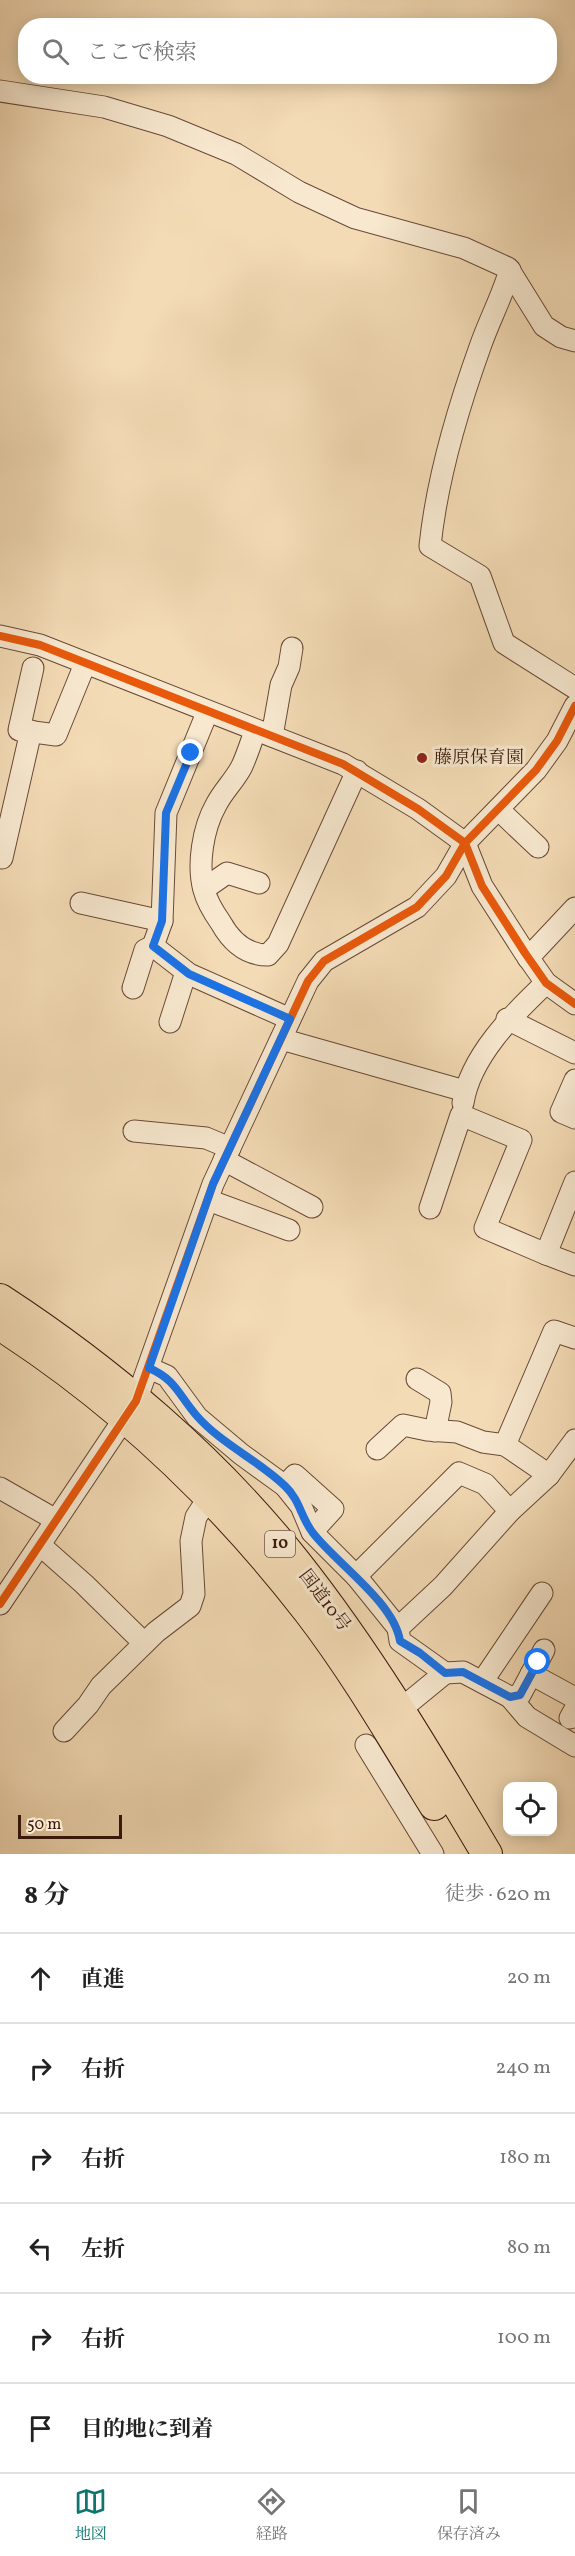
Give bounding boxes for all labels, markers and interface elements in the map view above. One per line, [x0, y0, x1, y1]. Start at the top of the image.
search box [18, 18, 557, 84]
icon: search [39, 35, 72, 68]
text: ここで検索 [87, 38, 197, 69]
route end [177, 739, 203, 765]
place label: 藤原保育園 [434, 746, 524, 771]
marker: 藤原保育園 [415, 751, 429, 765]
road number: 10 [265, 1531, 295, 1557]
street label: 国道10号 [292, 1565, 356, 1637]
route start [524, 1648, 550, 1674]
map controls [503, 1782, 557, 1836]
button: locate [503, 1782, 557, 1836]
scale bar [18, 1812, 122, 1840]
text: 50 m [27, 1814, 61, 1836]
text: 8 分 [24, 1878, 69, 1914]
text: 徒歩 · 620 m [445, 1881, 551, 1909]
icon: ahead [24, 1962, 57, 1995]
text: 20 m [507, 1964, 551, 1992]
text: 直進 [81, 1965, 125, 1996]
icon: right [24, 2052, 57, 2085]
text: 240 m [496, 2054, 551, 2082]
text: 右折 [81, 2055, 125, 2086]
icon: right [24, 2142, 57, 2175]
text: 180 m [499, 2144, 551, 2172]
text: 右折 [81, 2145, 125, 2176]
icon: left [24, 2232, 57, 2265]
text: 80 m [507, 2234, 551, 2262]
text: 左折 [81, 2235, 125, 2266]
icon: right [24, 2322, 57, 2355]
text: 100 m [497, 2324, 551, 2352]
text: 右折 [81, 2325, 125, 2356]
icon: arrive [24, 2412, 57, 2445]
text: 目的地に到着 [81, 2415, 213, 2446]
tab: 地図 [74, 2485, 107, 2546]
tab: 経路 [255, 2485, 288, 2546]
tab: 保存済み [437, 2485, 501, 2546]

